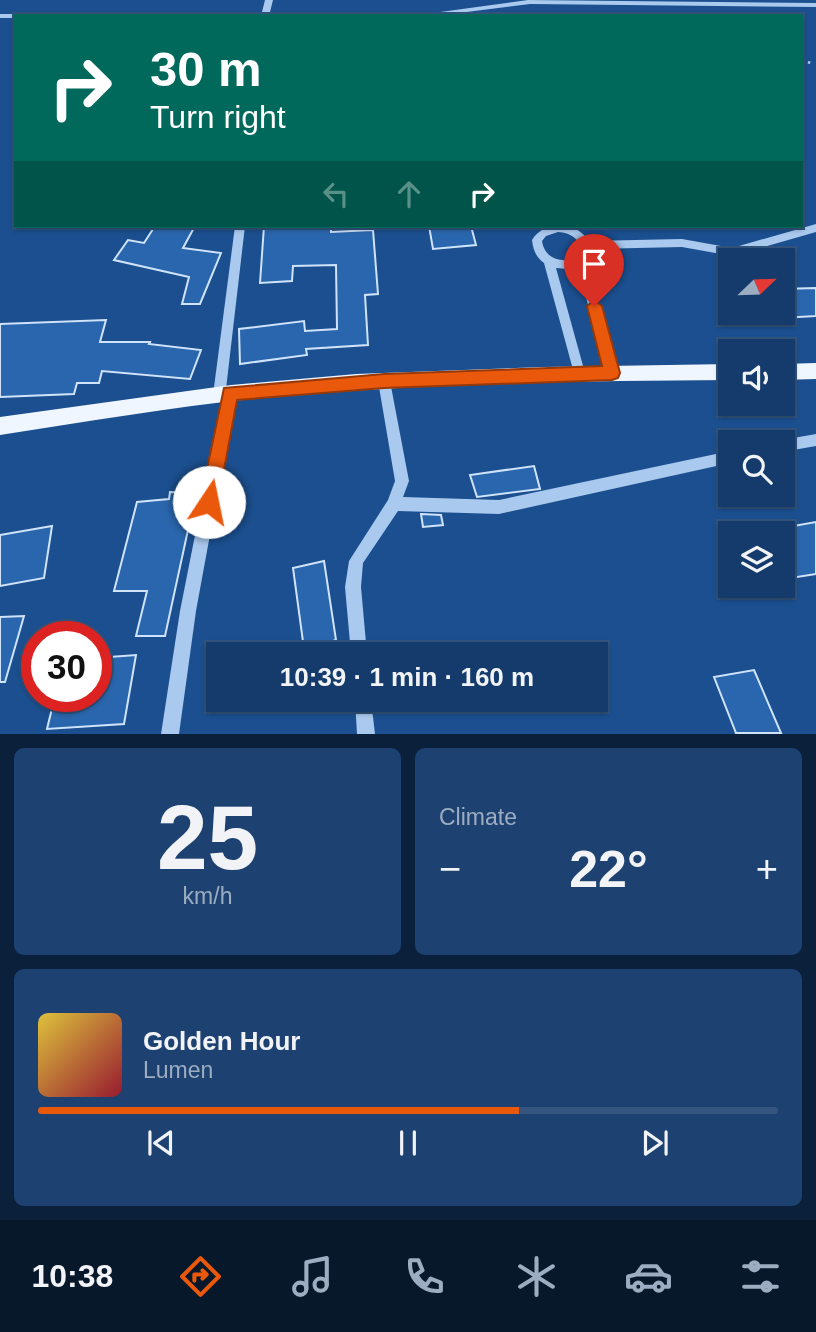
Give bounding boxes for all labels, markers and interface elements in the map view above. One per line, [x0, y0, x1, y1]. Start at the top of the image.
icon: right [35, 42, 126, 133]
text: 30 m [150, 42, 262, 96]
text: Turn right [150, 99, 286, 135]
icon: left [317, 175, 355, 213]
icon: ahead [390, 175, 428, 213]
icon: right [463, 175, 501, 213]
pin [564, 234, 624, 306]
icon: arrive [575, 245, 613, 283]
north arrow [718, 248, 794, 326]
map controls [718, 248, 795, 598]
button: sound [718, 339, 795, 416]
button: search [718, 430, 795, 507]
position arrow [172, 465, 246, 539]
button: layers [718, 521, 795, 598]
speed limit sign: 30 [21, 621, 112, 712]
text: 10:39 · 1 min · 160 m [280, 662, 534, 692]
text: 25 [157, 787, 258, 888]
text: Climate [439, 804, 517, 830]
text: 22° [569, 840, 648, 898]
text: − [439, 848, 461, 890]
text: + [756, 848, 778, 890]
text: km/h [183, 883, 232, 909]
text: Golden Hour [143, 1026, 300, 1056]
text: Lumen [143, 1057, 213, 1083]
icon: previous [142, 1124, 180, 1162]
icon: pause [389, 1124, 427, 1162]
icon: next [636, 1124, 674, 1162]
icon: directions [176, 1252, 225, 1301]
icon: music [288, 1252, 337, 1301]
icon: phone [400, 1252, 449, 1301]
icon: climate [512, 1252, 561, 1301]
icon: car [624, 1252, 673, 1301]
icon: filters [736, 1252, 785, 1301]
text: 10:38 [31, 1258, 113, 1294]

